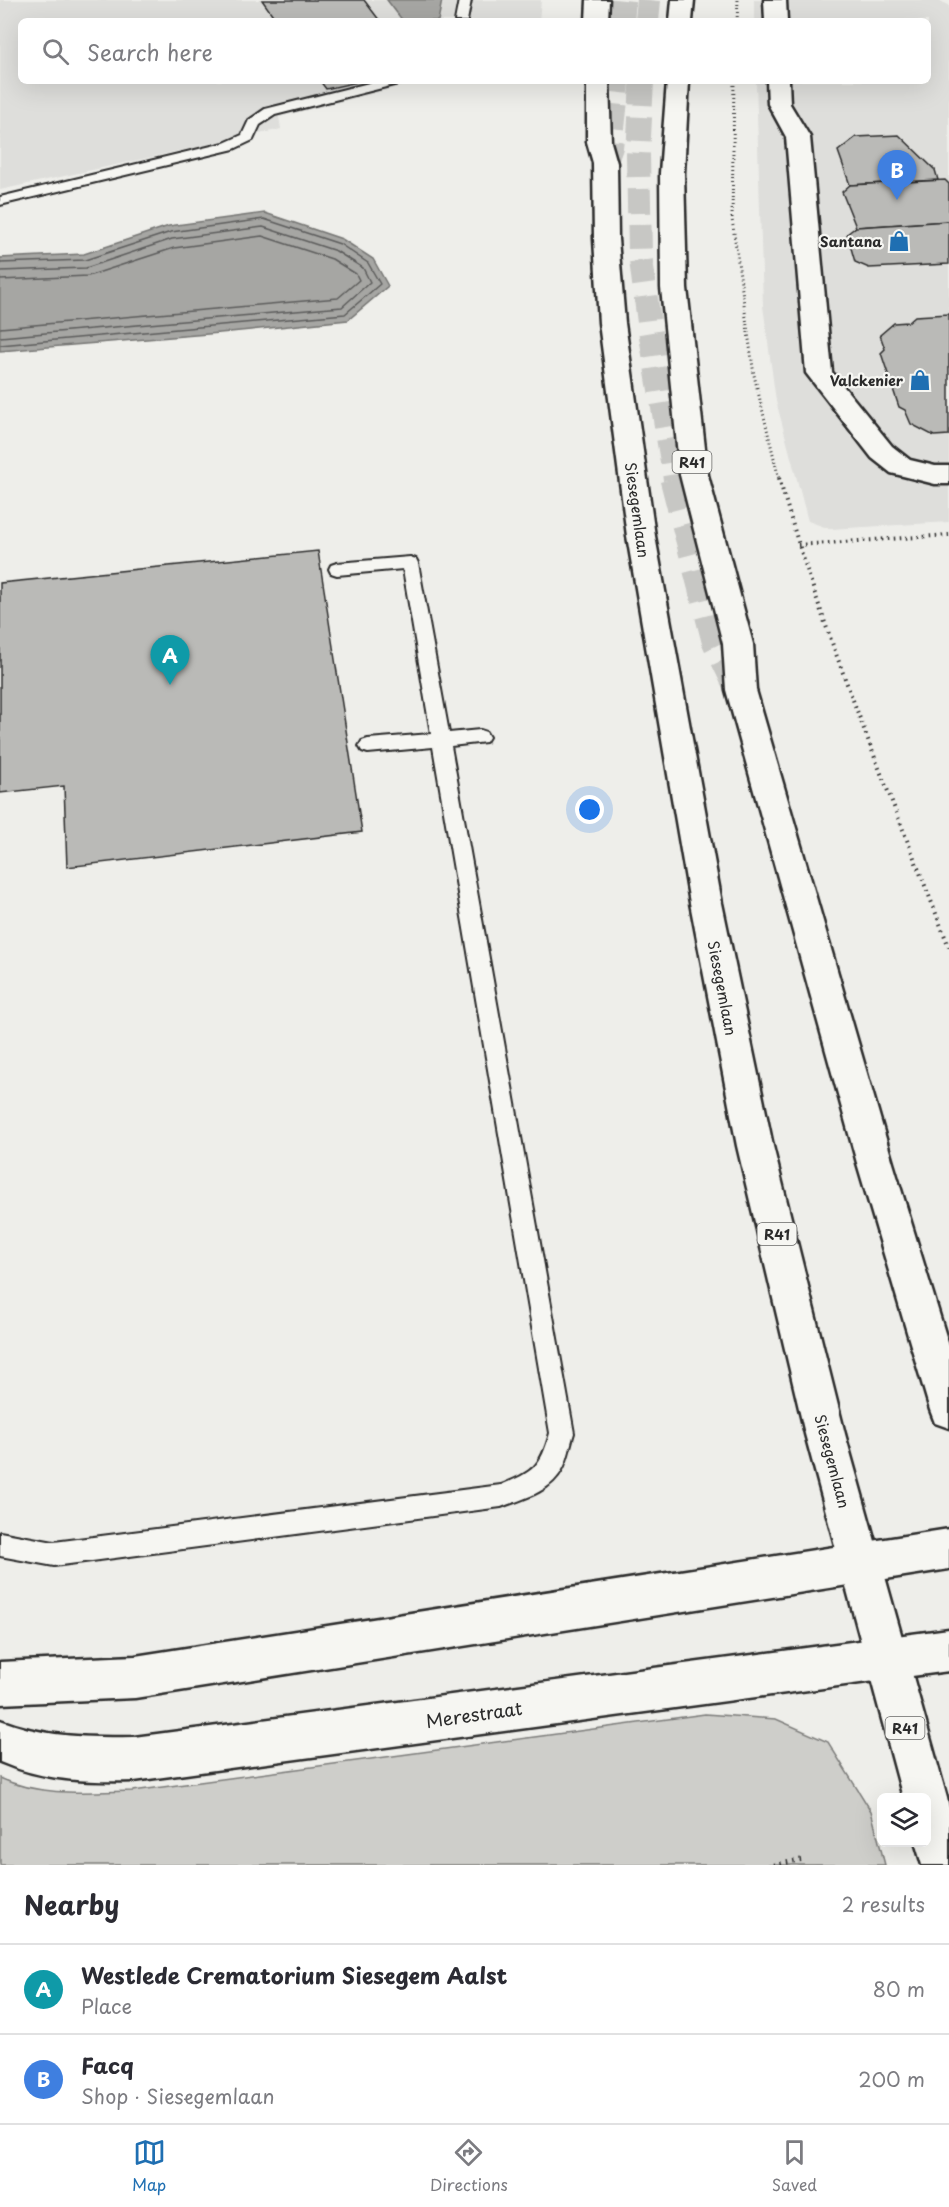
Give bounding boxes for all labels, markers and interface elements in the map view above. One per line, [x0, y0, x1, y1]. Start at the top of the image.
search box [18, 18, 931, 84]
icon: search [39, 35, 72, 68]
text: Search here [87, 35, 213, 68]
pin: B [878, 150, 916, 200]
shop icon: Santana [887, 229, 911, 253]
place label: Santana [820, 231, 882, 252]
shop icon: Valckenier [908, 368, 932, 392]
place label: Valckenier [830, 370, 904, 391]
road number: R41 [672, 451, 712, 473]
street label: Siesegemlaan [620, 461, 656, 559]
pin: A [150, 636, 190, 685]
your location [575, 795, 604, 824]
street label: Siesegemlaan [703, 939, 743, 1037]
road number: R41 [758, 1223, 796, 1245]
street label: Siesegemlaan [809, 1412, 857, 1510]
street label: Merestraat [424, 1694, 524, 1734]
road number: R41 [886, 1717, 924, 1739]
map controls [877, 1793, 931, 1847]
button: layers [877, 1793, 931, 1847]
text: Nearby [24, 1885, 119, 1924]
text: 2 results [842, 1889, 925, 1919]
text: Westlede Crematorium Siesegem Aalst [81, 1958, 507, 1991]
text: A [36, 1974, 51, 2004]
text: 80 m [873, 1974, 925, 2004]
text: Place [81, 1991, 132, 2021]
text: Facq [81, 2048, 134, 2081]
text: B [37, 2064, 50, 2094]
text: 200 m [858, 2064, 925, 2094]
text: Shop · Siesegemlaan [81, 2081, 275, 2111]
tab: Map [132, 2136, 166, 2196]
tab: Directions [430, 2136, 508, 2196]
tab: Saved [772, 2136, 817, 2196]

